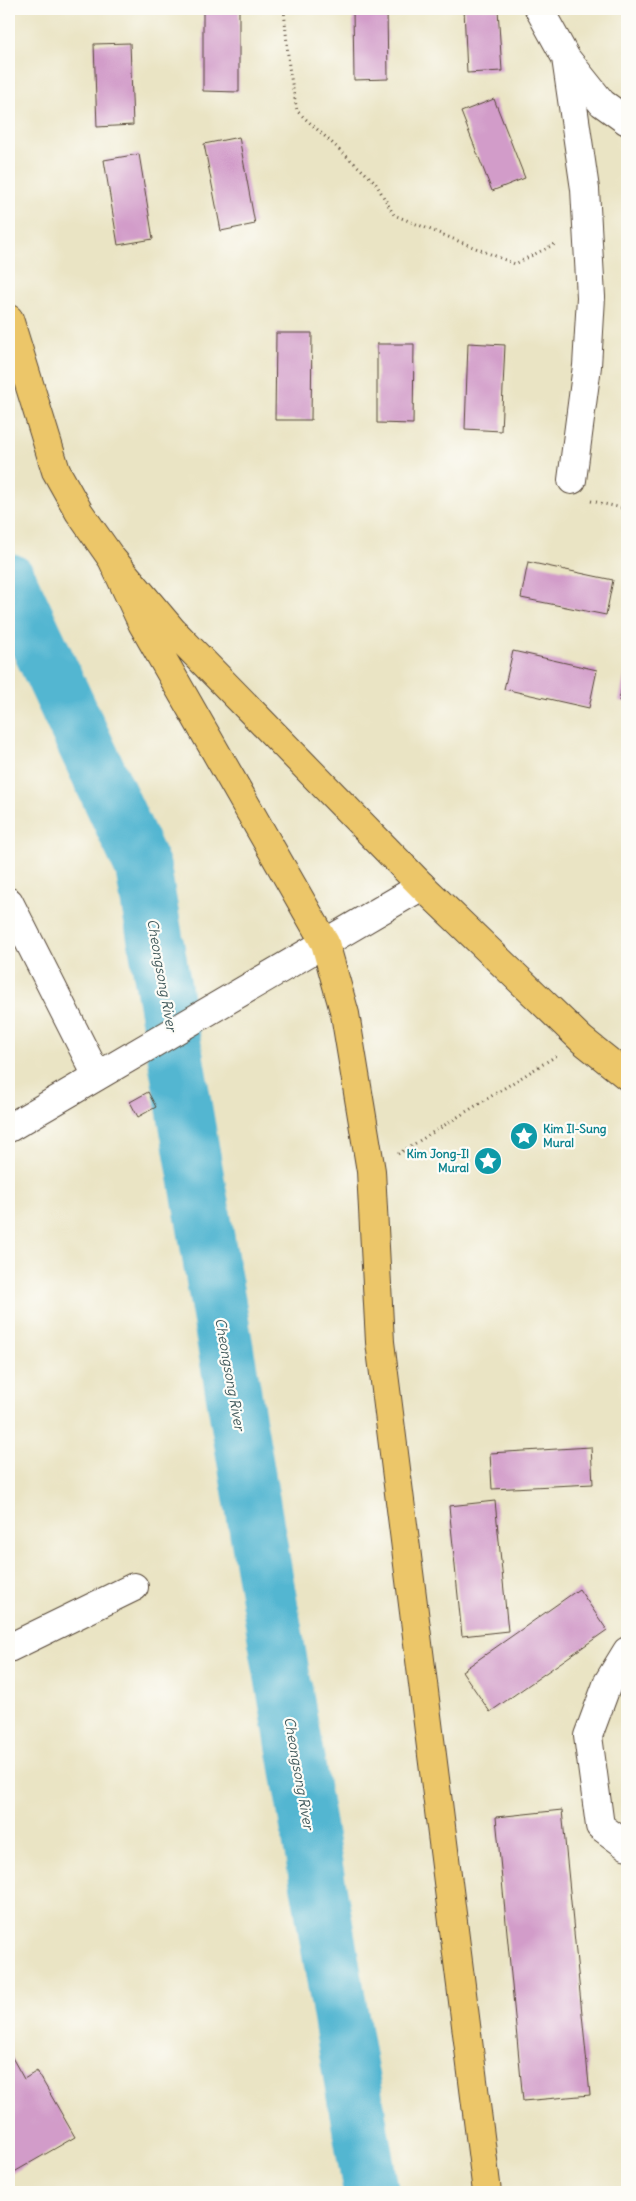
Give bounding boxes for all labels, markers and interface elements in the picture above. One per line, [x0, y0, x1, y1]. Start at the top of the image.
water label: Cheongsong River [143, 917, 181, 1035]
place icon: Kim Il-Sung Mural [509, 1121, 539, 1151]
place label: Kim Il-Sung Mural [543, 1121, 607, 1150]
place label: Kim Jong-Il Mural [406, 1146, 469, 1175]
place icon: Kim Jong-Il Mural [473, 1146, 503, 1176]
water label: Cheongsong River [211, 1316, 249, 1434]
water label: Cheongsong River [280, 1715, 318, 1833]

